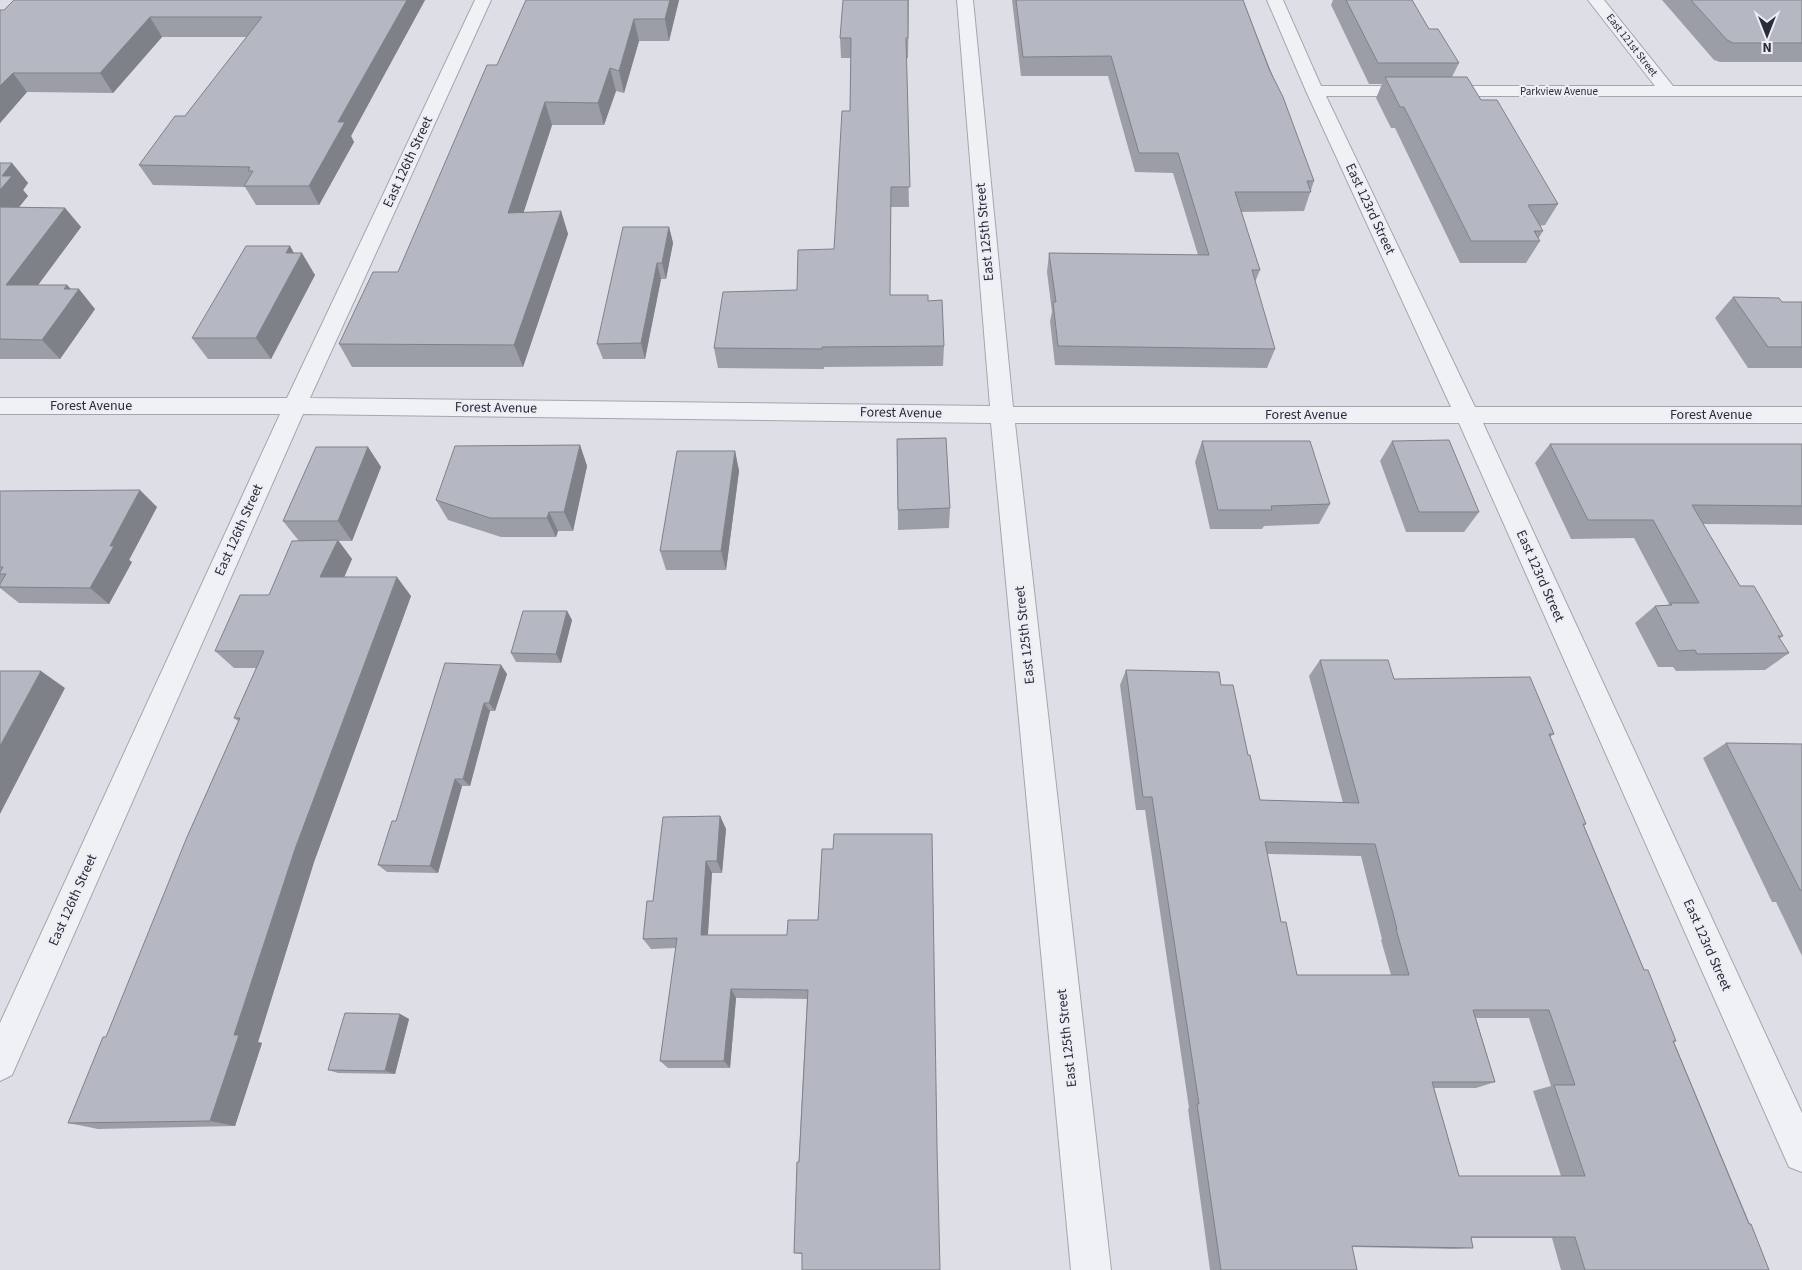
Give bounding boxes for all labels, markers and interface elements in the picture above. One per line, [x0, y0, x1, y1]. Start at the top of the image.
street label: East 121st Street [1603, 10, 1661, 80]
north arrow [1742, 10, 1792, 60]
text: N [1762, 37, 1772, 57]
street label: Parkview Avenue [1520, 84, 1599, 99]
street label: East 126th Street [378, 113, 438, 211]
street label: East 123rd Street [1340, 160, 1400, 258]
street label: East 125th Street [971, 182, 999, 282]
street label: Forest Avenue [50, 396, 132, 416]
street label: Forest Avenue [455, 397, 537, 419]
street label: Forest Avenue [860, 402, 942, 424]
street label: Forest Avenue [1265, 405, 1347, 425]
street label: Forest Avenue [1670, 405, 1752, 425]
street label: East 126th Street [210, 481, 268, 579]
street label: East 123rd Street [1511, 527, 1569, 625]
street label: East 125th Street [1010, 585, 1040, 685]
street label: East 126th Street [44, 851, 102, 949]
street label: East 123rd Street [1678, 896, 1736, 994]
street label: East 125th Street [1052, 988, 1082, 1088]

